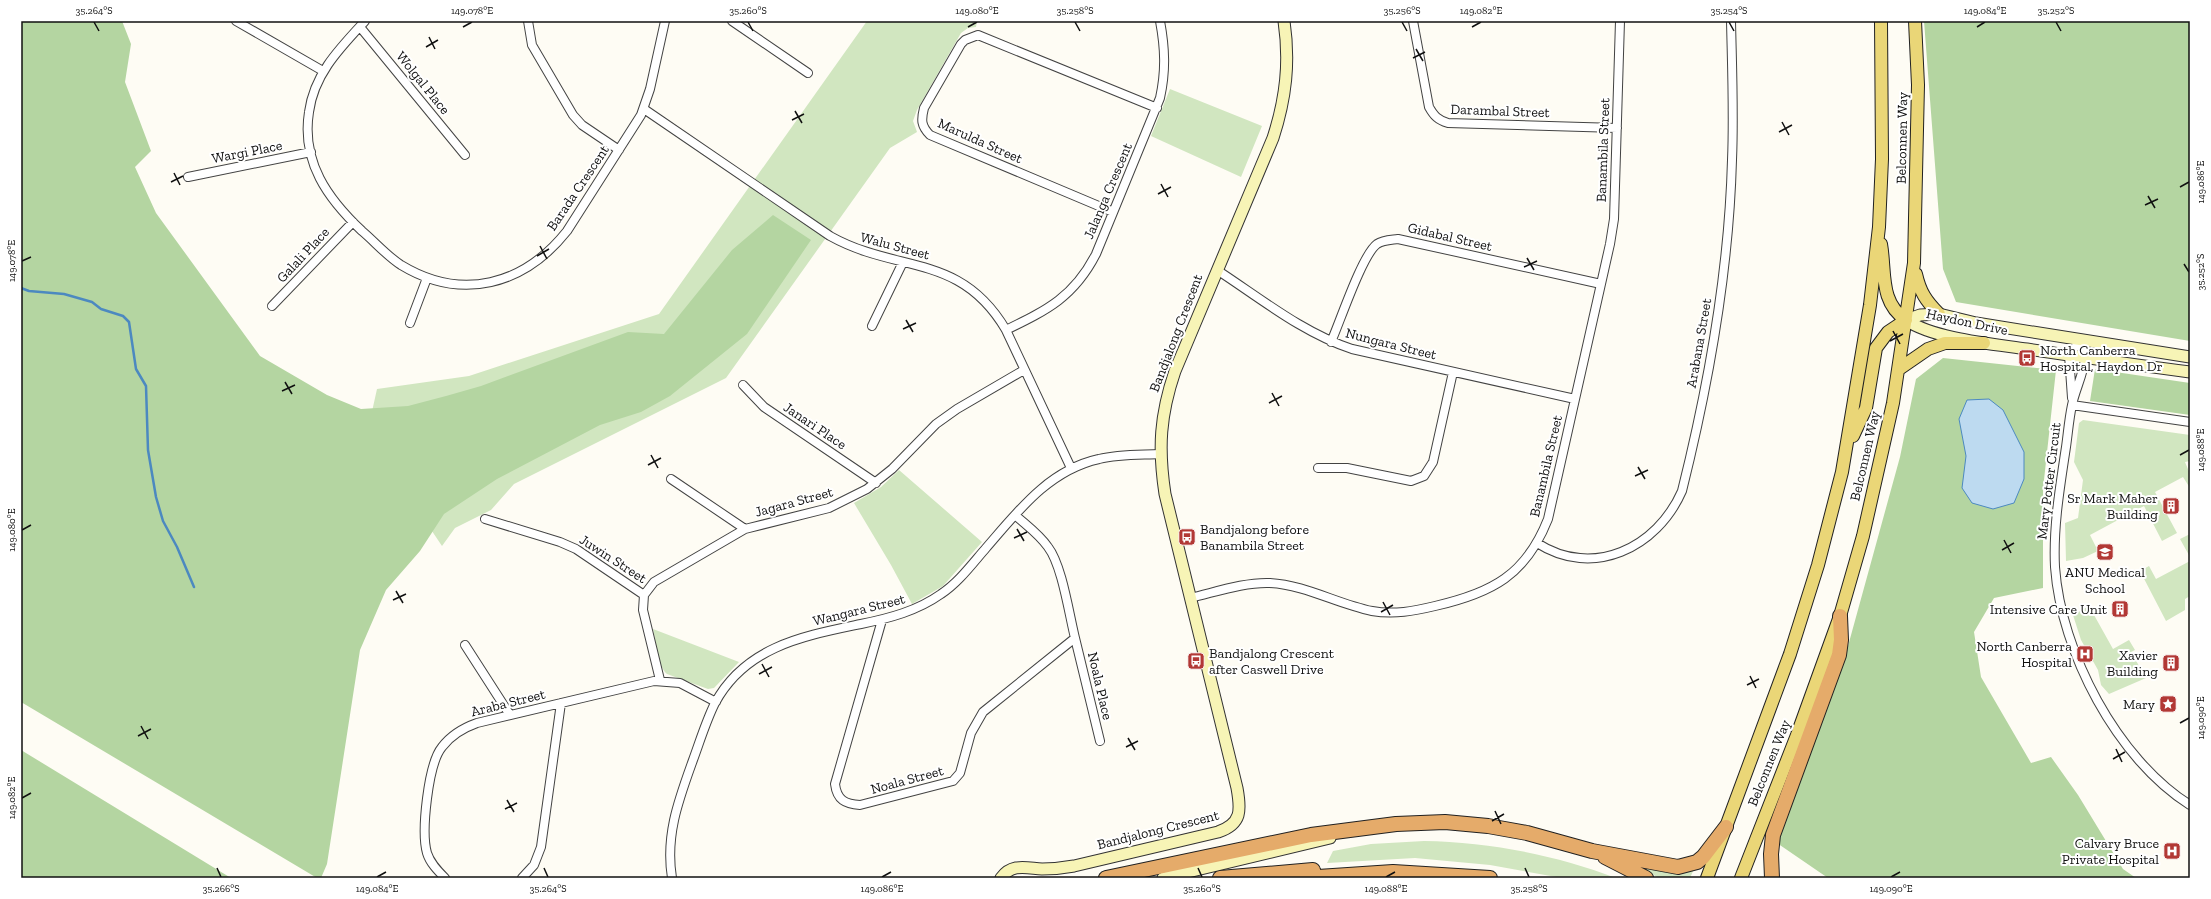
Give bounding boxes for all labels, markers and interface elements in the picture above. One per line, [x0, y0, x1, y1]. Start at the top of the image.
text: 35.264°S [75, 5, 113, 17]
text: 149.078°E [451, 5, 493, 17]
text: 35.260°S [729, 5, 767, 17]
text: 149.080°E [955, 5, 999, 17]
text: 35.258°S [1056, 5, 1094, 17]
text: 35.256°S [1384, 5, 1421, 17]
text: 149.082°E [1460, 5, 1502, 17]
text: 35.254°S [1711, 5, 1747, 17]
text: 149.084°E [1964, 5, 2006, 17]
text: 35.252°S [2038, 5, 2074, 17]
street label: Wolgal Place [392, 48, 454, 118]
street label: Belconnen Way [1893, 91, 1911, 184]
street label: Banambila Street [1593, 97, 1613, 202]
street label: Darambal Street [1450, 101, 1551, 121]
street label: Marulda Street [935, 115, 1026, 168]
street label: Wargi Place [210, 137, 284, 167]
street label: Jalanga Crescent [1080, 140, 1136, 242]
street label: Barada Crescent [543, 141, 613, 234]
text: 149.086°E [2195, 160, 2207, 203]
street label: Gidabal Street [1406, 219, 1495, 255]
street label: Galali Place [273, 224, 333, 286]
street label: Walu Street [859, 229, 932, 264]
text: 149.078°E [6, 240, 18, 282]
text: 35.252°S [2195, 254, 2207, 290]
street label: Bandjalong Crescent [1146, 271, 1207, 394]
street label: Arabana Street [1683, 296, 1715, 389]
street label: Haydon Drive [1925, 305, 2010, 339]
street label: Nungara Street [1344, 324, 1439, 364]
place label: North Canberra Hospital, Haydon Dr [2040, 342, 2163, 375]
bus stop icon: North Canberra Hospital, Haydon Dr [2017, 348, 2037, 368]
street label: Janari Place [780, 399, 850, 453]
street label: Belconnen Way [1846, 409, 1884, 503]
street label: Banambila Street [1526, 413, 1566, 519]
street label: Mary Potter Circuit [2033, 421, 2065, 541]
text: 149.088°E [2195, 428, 2207, 471]
street label: Jagara Street [753, 483, 836, 521]
place label: Sr Mark Maher Building [2067, 490, 2158, 523]
building icon: Sr Mark Maher Building [2161, 496, 2181, 516]
text: 149.080°E [6, 508, 18, 552]
place label: Bandjalong before Banambila Street [1200, 521, 1309, 554]
bus stop icon: Bandjalong before Banambila Street [1177, 527, 1197, 547]
street label: Juwin Street [576, 531, 650, 587]
school or university icon: ANU Medical School [2095, 542, 2115, 562]
place label: ANU Medical School [2065, 564, 2145, 597]
street label: Wangara Street [811, 590, 908, 630]
building icon: Intensive Care Unit [2110, 599, 2130, 619]
place label: Intensive Care Unit [1990, 601, 2108, 618]
place label: North Canberra Hospital [1976, 638, 2072, 671]
hospital icon: North Canberra Hospital [2075, 644, 2095, 664]
place label: Bandjalong Crescent after Caswell Drive [1209, 645, 1335, 678]
place label: Xavier Building [2107, 647, 2158, 680]
street label: Noala Place [1084, 650, 1116, 722]
bus stop icon: Bandjalong Crescent after Caswell Drive [1186, 651, 1206, 671]
building icon: Xavier Building [2161, 653, 2181, 673]
street label: Araba Street [469, 685, 548, 720]
place icon: Mary [2158, 694, 2178, 714]
place label: Mary [2123, 696, 2156, 713]
text: 149.090°E [2195, 696, 2207, 740]
street label: Belconnen Way [1744, 716, 1794, 809]
street label: Noala Street [869, 762, 946, 798]
text: 149.082°E [6, 777, 18, 819]
street label: Bandjalong Crescent [1095, 806, 1221, 853]
place label: Calvary Bruce Private Hospital [2062, 835, 2159, 868]
hospital icon: Calvary Bruce Private Hospital [2162, 841, 2182, 861]
text: 35.266°S [202, 883, 240, 895]
text: 149.084°E [356, 883, 398, 895]
text: 35.264°S [529, 883, 567, 895]
text: 149.086°E [861, 883, 904, 895]
text: 35.260°S [1183, 883, 1221, 895]
text: 149.088°E [1365, 883, 1408, 895]
text: 35.258°S [1510, 883, 1548, 895]
text: 149.090°E [1869, 883, 1913, 895]

